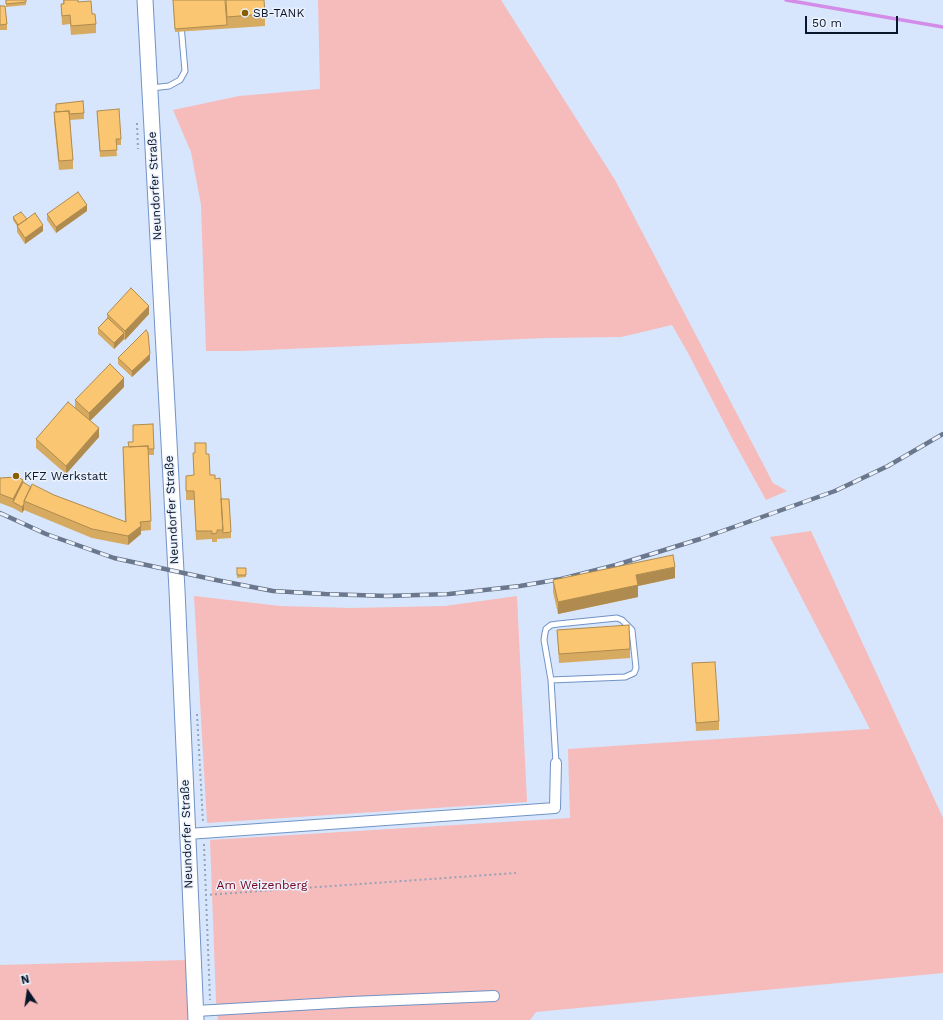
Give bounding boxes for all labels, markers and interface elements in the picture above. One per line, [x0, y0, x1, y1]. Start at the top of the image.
place label: SB-TANK [253, 6, 304, 20]
marker: SB-TANK [240, 8, 250, 18]
scale bar [807, 8, 900, 34]
text: 50 m [812, 16, 842, 30]
street label: Neundorfer Straße [145, 131, 165, 241]
street label: Neundorfer Straße [162, 455, 182, 565]
place label: KFZ Werkstatt [24, 469, 108, 483]
marker: KFZ Werkstatt [11, 471, 21, 481]
street label: Neundorfer Straße [178, 779, 196, 889]
park label: Am Weizenberg [217, 878, 307, 892]
north arrow [8, 972, 48, 1012]
text: N [20, 973, 31, 987]

